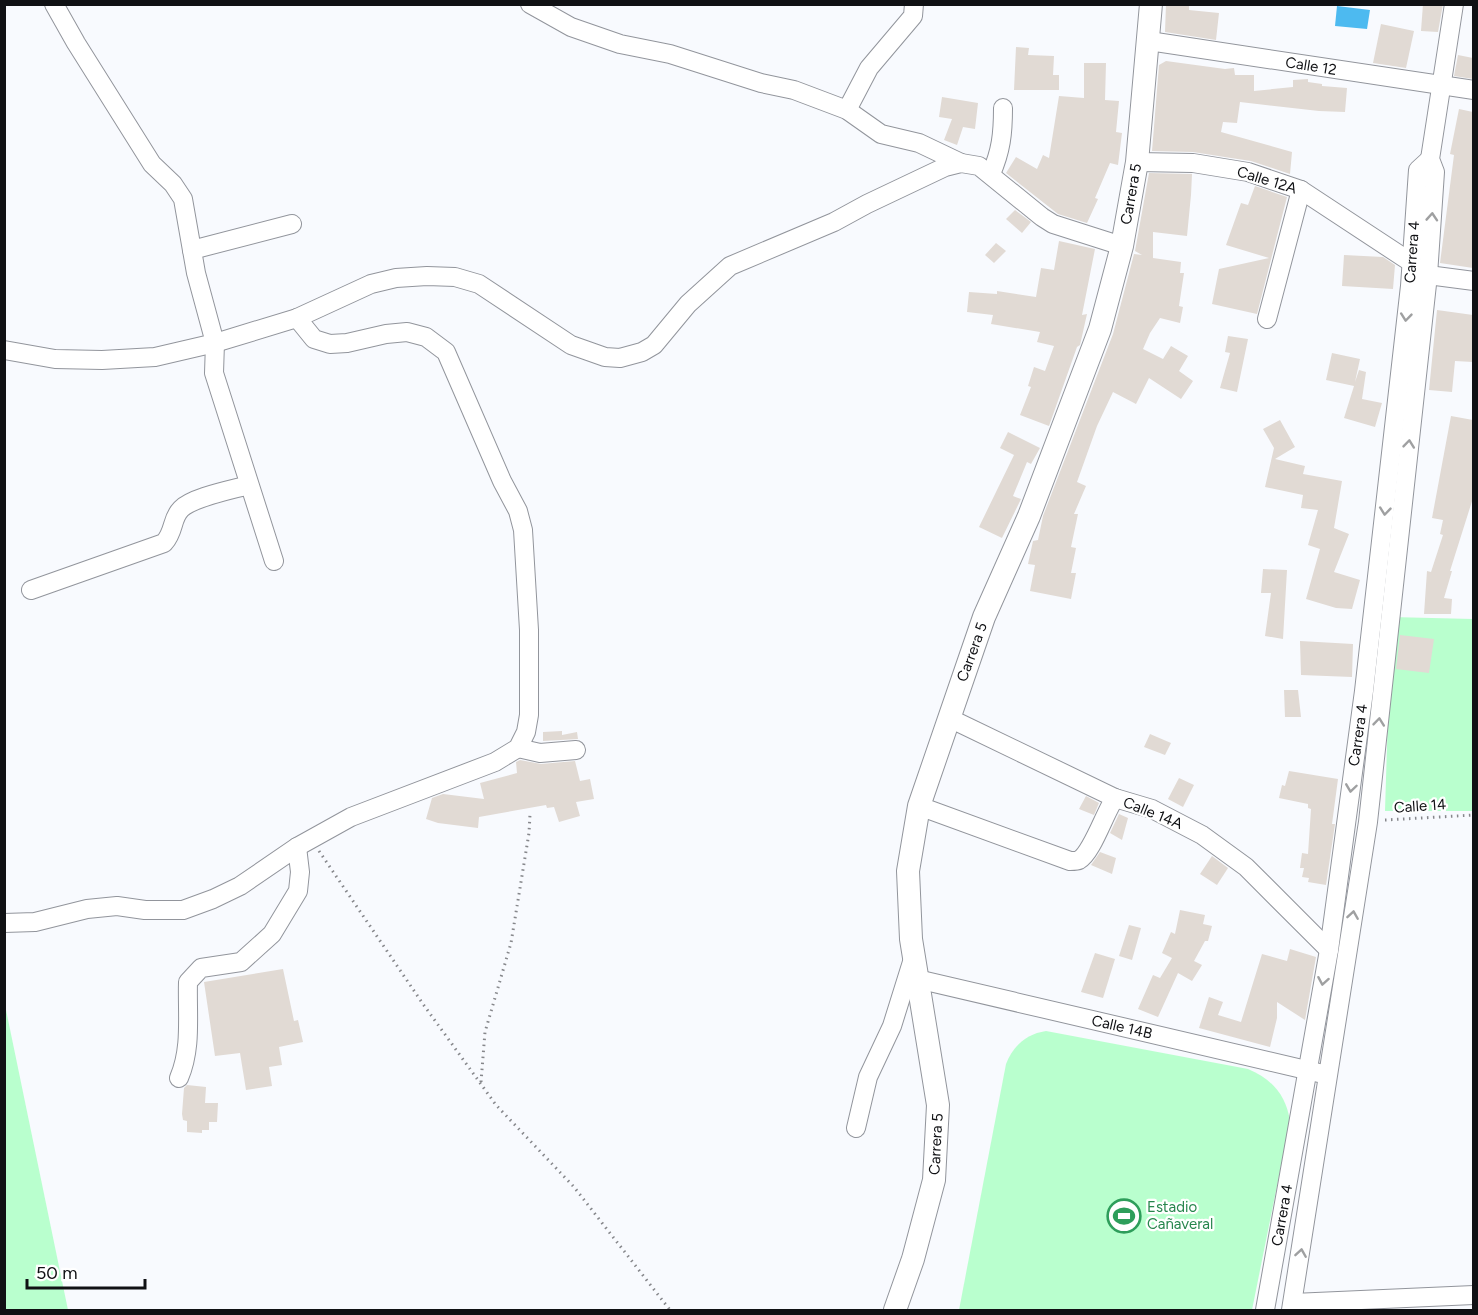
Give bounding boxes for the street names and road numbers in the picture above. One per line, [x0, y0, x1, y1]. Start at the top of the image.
street label: Calle 12 [1284, 53, 1338, 79]
street label: Carrera 5 [1117, 162, 1145, 226]
street label: Calle 12A [1235, 162, 1299, 198]
street label: Carrera 4 [1401, 220, 1423, 284]
street label: Carrera 5 [953, 620, 991, 684]
street label: Carrera 4 [1345, 703, 1371, 767]
street label: Calle 14A [1121, 793, 1185, 833]
street label: Calle 14 [1393, 795, 1447, 817]
street label: Calle 14B [1090, 1011, 1154, 1043]
street label: Carrera 5 [925, 1113, 947, 1175]
street label: Carrera 4 [1268, 1183, 1296, 1247]

